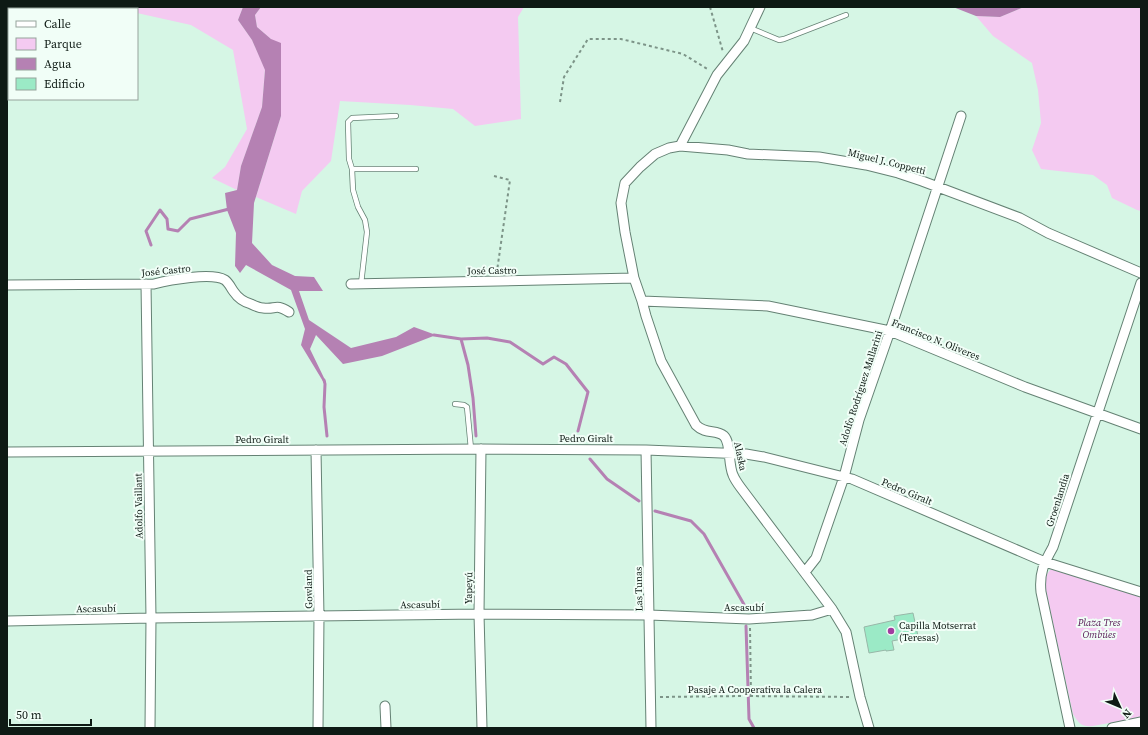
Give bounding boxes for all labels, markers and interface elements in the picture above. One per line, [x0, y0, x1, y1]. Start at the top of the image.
legend [8, 8, 138, 100]
text: Calle [44, 16, 71, 32]
text: Parque [44, 36, 82, 52]
text: Agua [44, 56, 72, 72]
text: Edificio [44, 76, 85, 92]
street label: Miguel J. Coppetti [847, 146, 927, 177]
street label: José Castro [140, 261, 192, 280]
street label: José Castro [466, 264, 517, 277]
street label: Francisco N. Oliveres [890, 316, 982, 363]
street label: Adolfo Rodríguez Mallarini [836, 329, 885, 447]
street label: Pedro Giralt [559, 432, 614, 445]
street label: Pedro Giralt [235, 433, 290, 446]
street label: Alaska [731, 440, 750, 473]
street label: Groenlandia [1043, 471, 1072, 528]
street label: Adolfo Vaillant [131, 472, 146, 539]
street label: Pedro Giralt [880, 475, 935, 508]
street label: Las Tunas [632, 567, 645, 611]
street label: Gowland [302, 569, 315, 609]
street label: Yapeyú [462, 572, 475, 604]
street label: Ascasubí [400, 598, 440, 611]
street label: Ascasubí [724, 601, 764, 614]
street label: Ascasubí [76, 602, 116, 615]
park label: Plaza Tres Ombúes [1077, 616, 1121, 641]
place label: Capilla Motserrat (Teresas) [899, 619, 977, 644]
marker: Capilla Motserrat (Teresas) [886, 626, 896, 636]
street label: Pasaje A Cooperativa la Calera [688, 683, 823, 696]
north arrow [1100, 687, 1140, 727]
scale bar [10, 701, 91, 727]
text: N [1119, 706, 1135, 722]
text: 50 m [16, 707, 42, 723]

